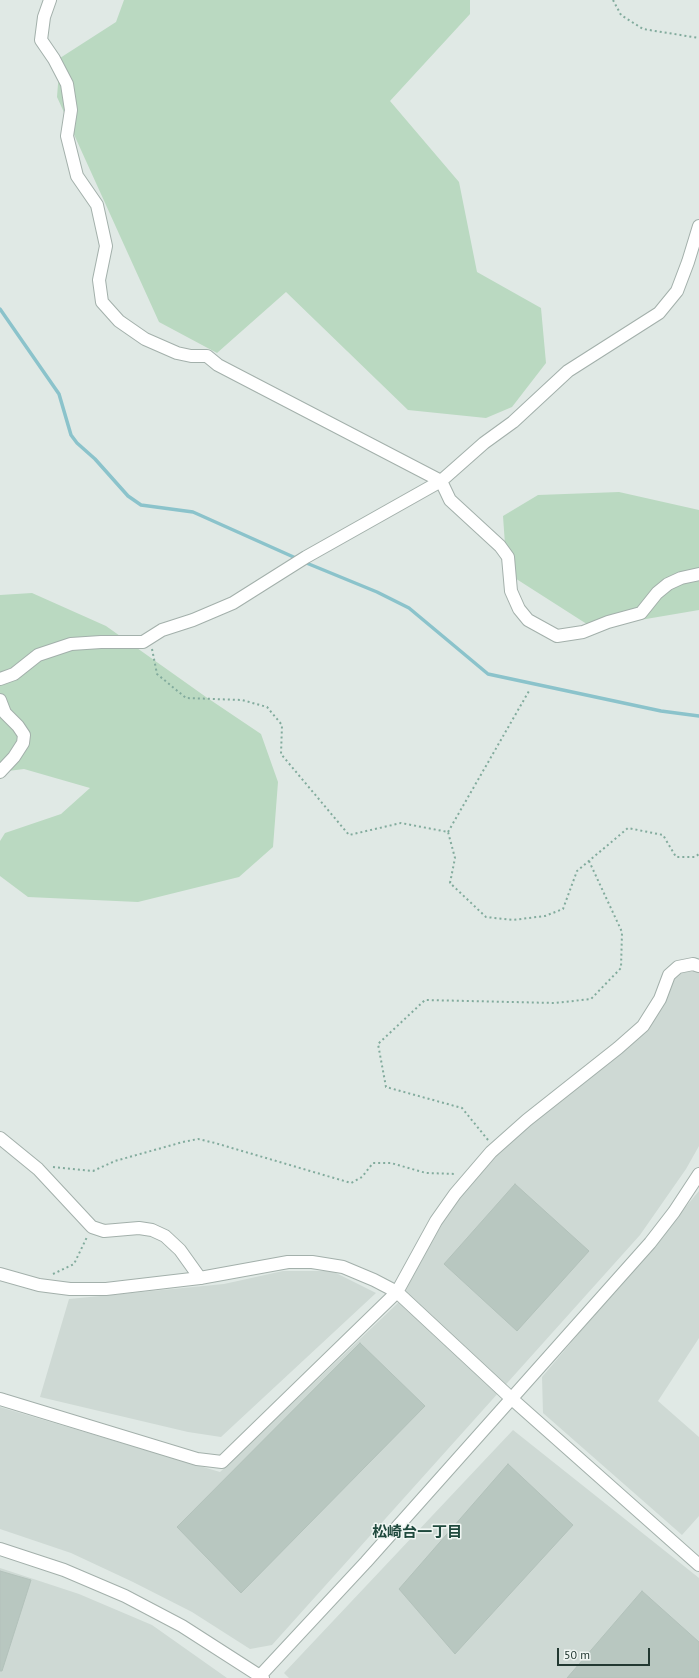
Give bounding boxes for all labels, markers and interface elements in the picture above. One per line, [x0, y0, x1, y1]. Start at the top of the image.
district label: 松崎台一丁目 [372, 1524, 462, 1542]
scale bar [559, 1640, 652, 1666]
text: 50 m [564, 1647, 590, 1662]

